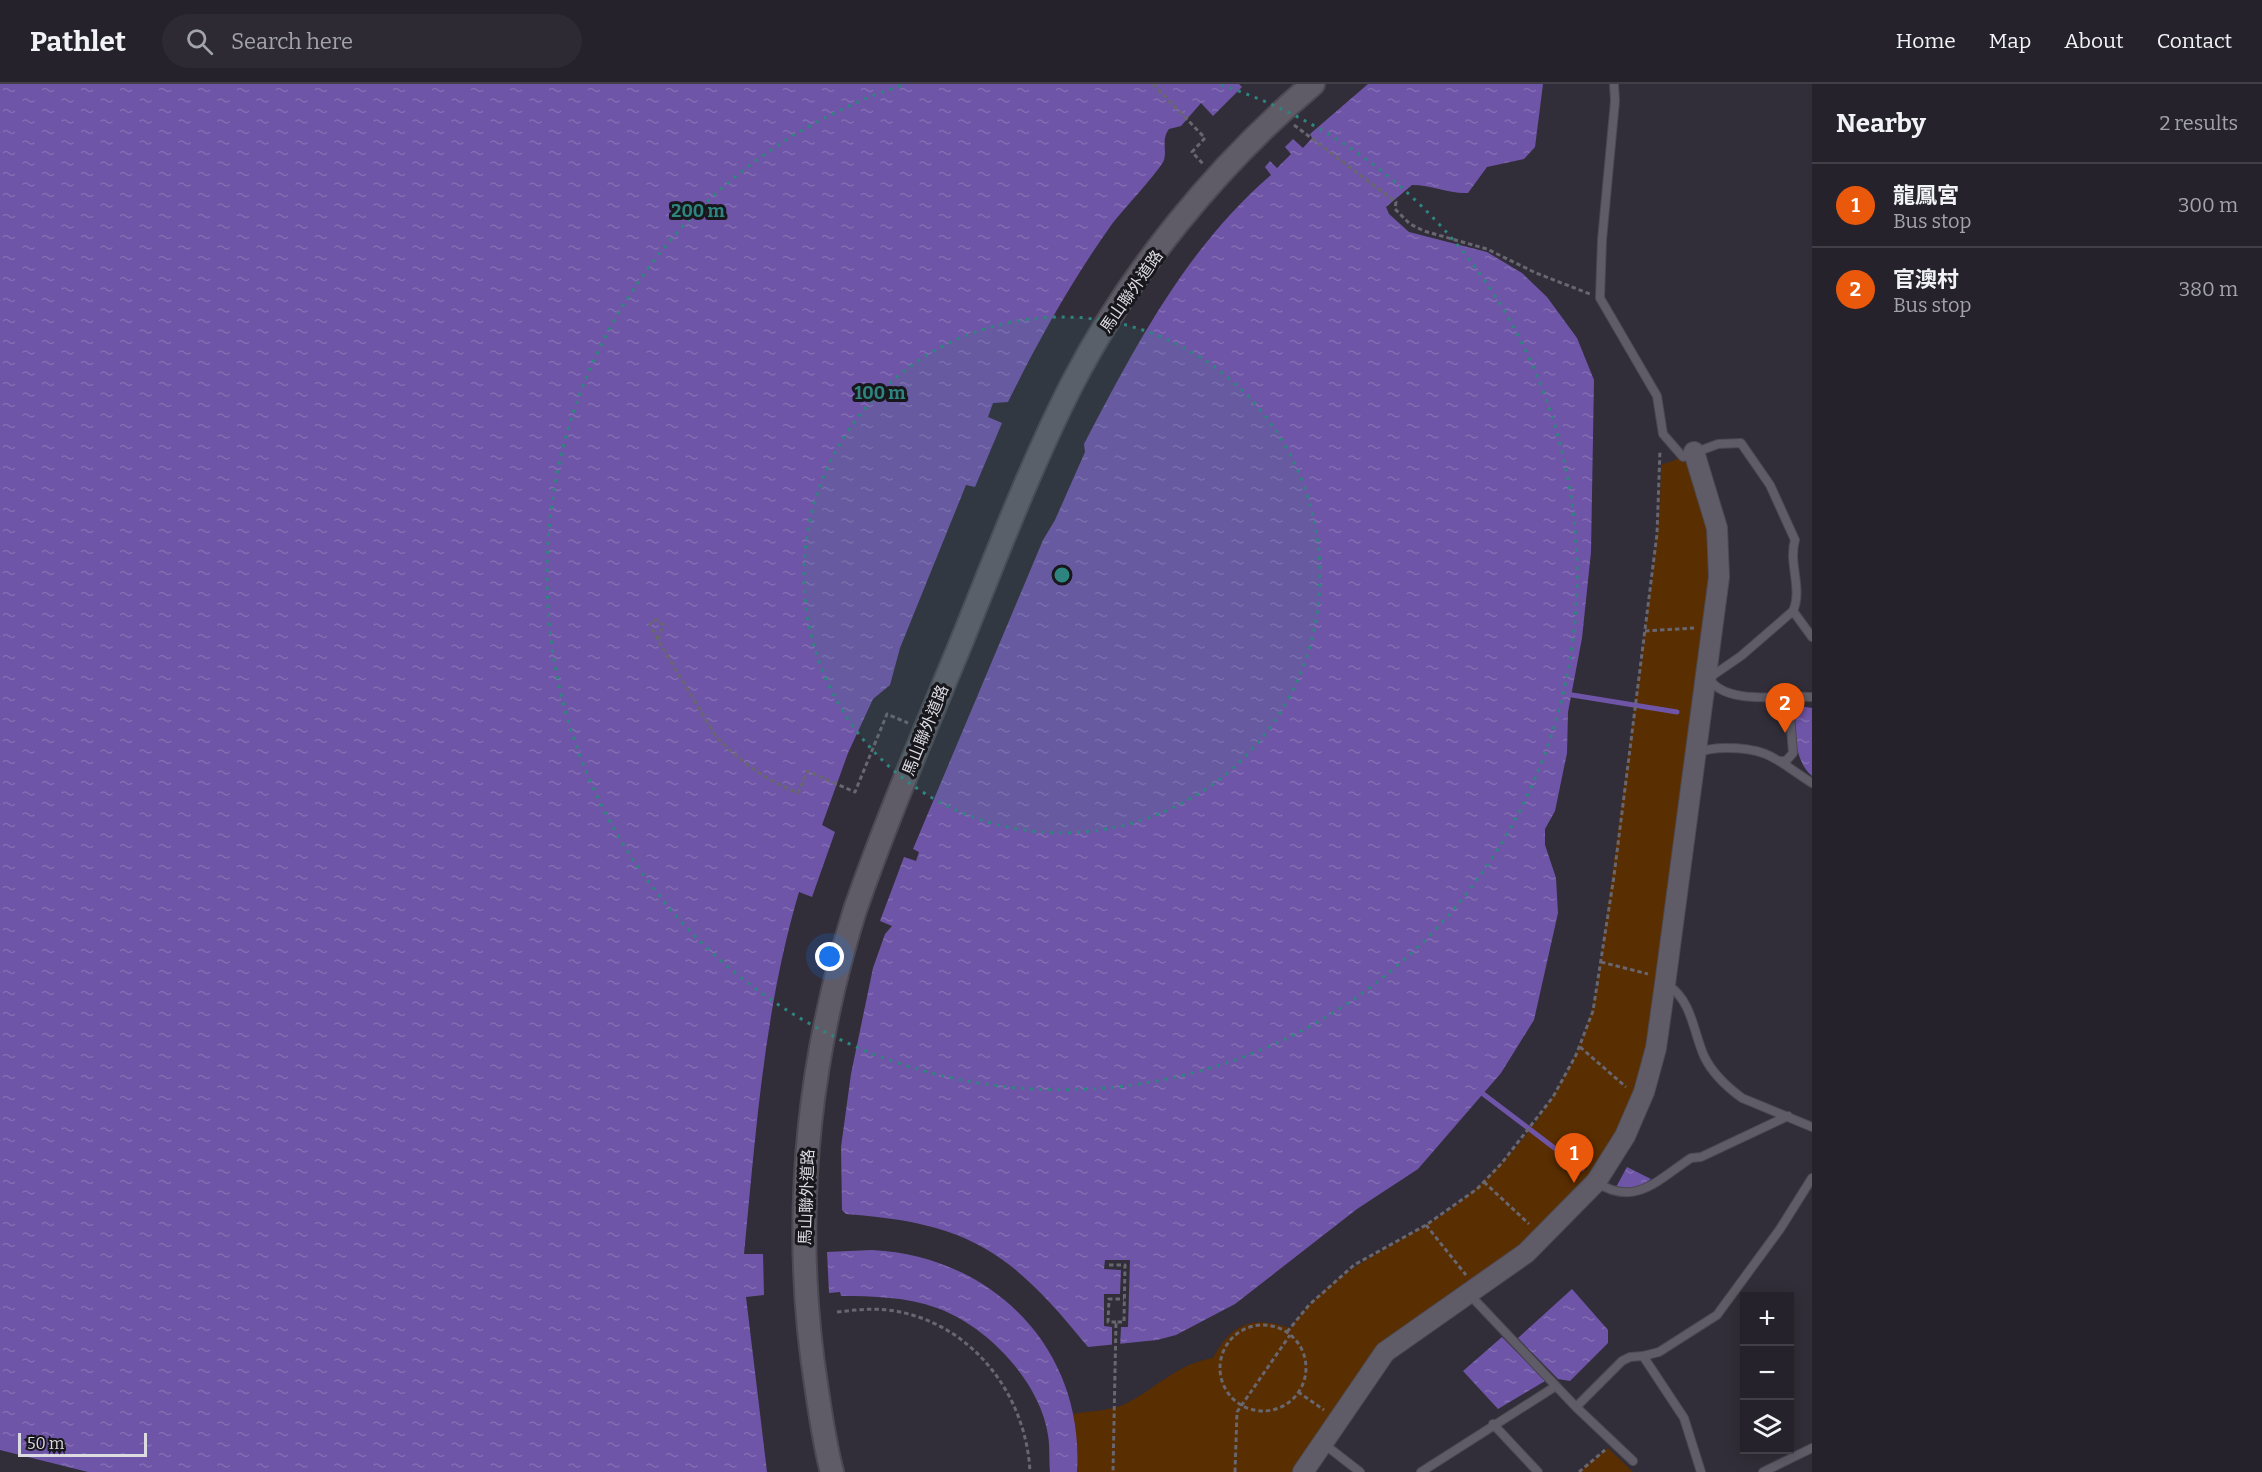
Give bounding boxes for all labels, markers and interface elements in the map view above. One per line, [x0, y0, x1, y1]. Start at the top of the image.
search box [162, 14, 582, 68]
text: Pathlet [30, 25, 126, 58]
icon: search [183, 25, 216, 58]
text: Search here [231, 28, 353, 55]
text: Home [1896, 28, 1956, 54]
text: Map [1989, 28, 2031, 54]
text: About [2064, 28, 2124, 54]
text: Contact [2157, 28, 2232, 54]
text: Nearby [1836, 108, 1926, 139]
text: 2 results [2159, 111, 2238, 135]
text: 龍鳳宮 [1893, 182, 1959, 209]
text: 1 [1851, 193, 1860, 217]
text: 300 m [2178, 193, 2238, 217]
text: 200 m [671, 200, 725, 222]
text: Bus stop [1893, 209, 1971, 233]
street label: 馬山聯外道路 [1096, 247, 1167, 336]
text: 官澳村 [1893, 266, 1959, 293]
text: 2 [1850, 277, 1861, 301]
text: 380 m [2179, 277, 2238, 301]
text: Bus stop [1893, 293, 1971, 317]
text: 100 m [854, 382, 906, 404]
centre of rings [1052, 565, 1072, 585]
street label: 馬山聯外道路 [899, 682, 952, 778]
pin: 2 [1766, 684, 1804, 733]
your location [815, 942, 844, 971]
pin: 1 [1554, 1134, 1594, 1183]
street label: 馬山聯外道路 [795, 1149, 818, 1245]
map controls [1740, 1292, 1794, 1454]
button: + [1740, 1292, 1794, 1346]
button: − [1740, 1346, 1794, 1400]
button: layers [1740, 1400, 1794, 1454]
scale bar [18, 1430, 147, 1458]
text: 50 m [27, 1434, 64, 1453]

